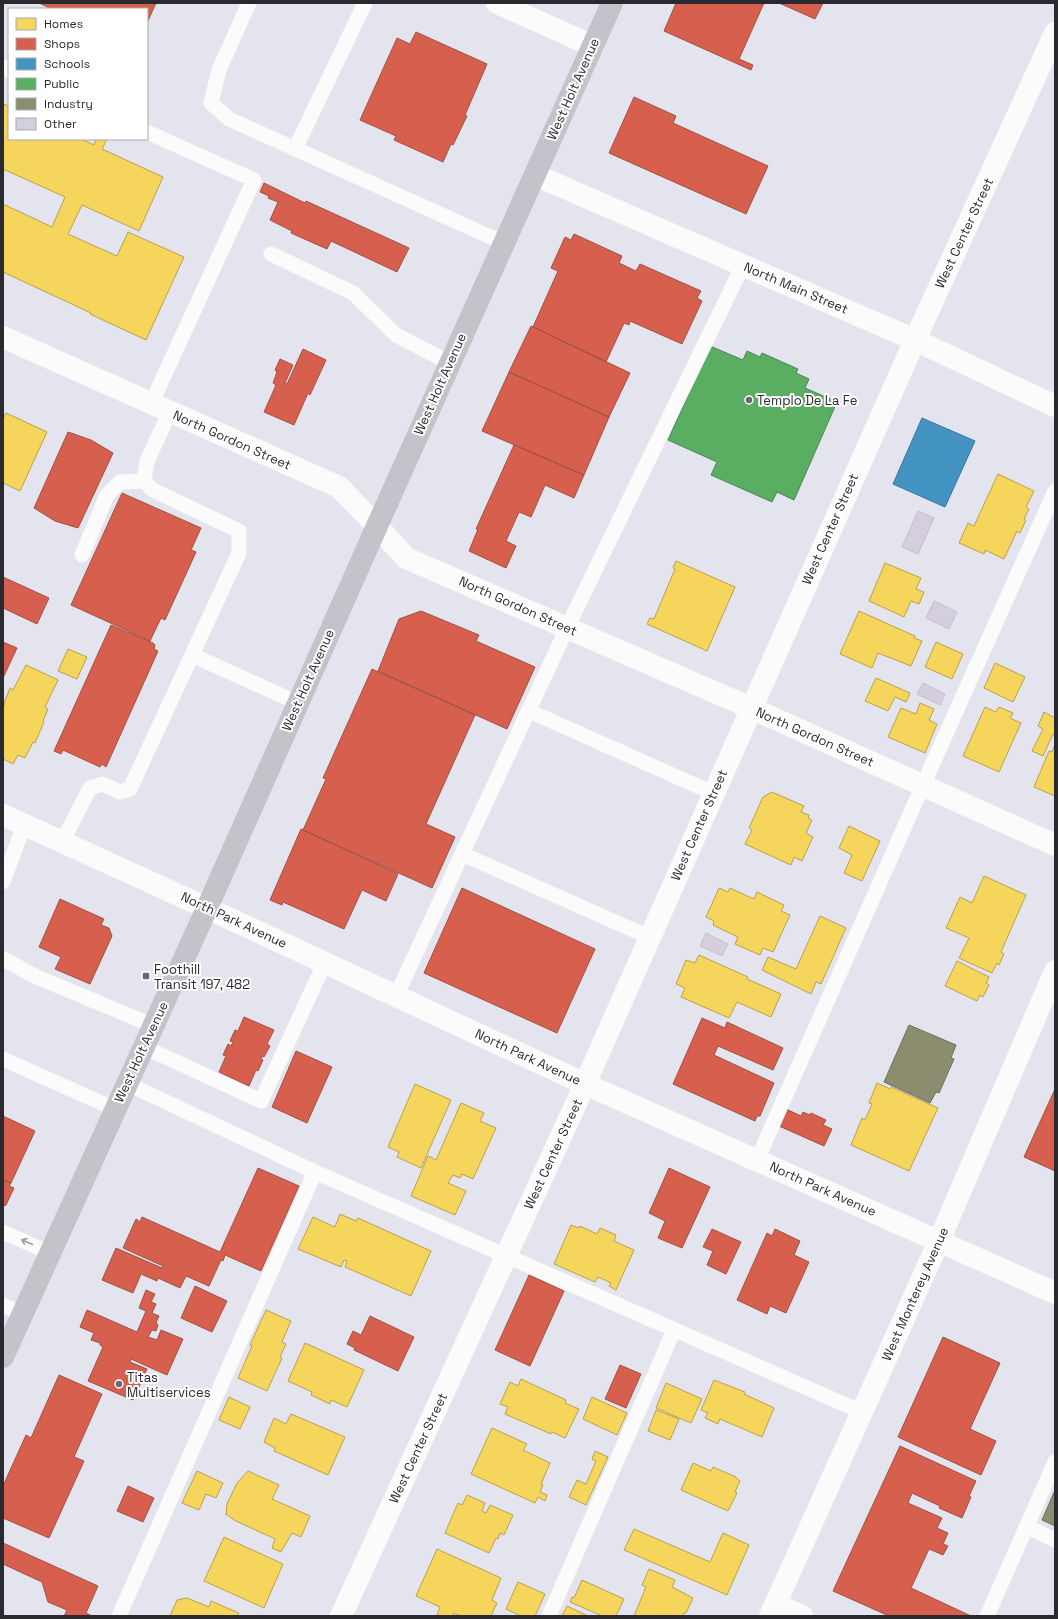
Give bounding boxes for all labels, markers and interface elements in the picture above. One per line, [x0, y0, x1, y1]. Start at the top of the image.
legend [8, 8, 148, 140]
text: Homes [44, 16, 83, 32]
street label: West Holt Avenue [543, 35, 603, 143]
text: Shops [44, 36, 80, 52]
text: Schools [44, 56, 90, 72]
text: Public [44, 76, 79, 92]
text: Industry [44, 96, 93, 112]
text: Other [44, 116, 77, 132]
street label: West Center Street [931, 175, 997, 291]
street label: North Main Street [741, 258, 851, 318]
street label: West Holt Avenue [410, 330, 470, 438]
place label: Templo De La Fe [757, 392, 857, 409]
marker: Templo De La Fe [744, 395, 754, 405]
street label: North Gordon Street [170, 406, 294, 474]
street label: West Center Street [798, 471, 862, 587]
street label: North Gordon Street [456, 572, 580, 640]
street label: West Holt Avenue [278, 626, 338, 734]
street label: North Gordon Street [753, 703, 877, 771]
street label: West Center Street [667, 767, 731, 883]
street label: North Park Avenue [178, 888, 290, 952]
place label: Foothill Transit 197, 482 [154, 961, 250, 993]
marker: Foothill Transit 197, 482 [141, 971, 151, 981]
street label: West Holt Avenue [110, 999, 172, 1105]
street label: North Park Avenue [472, 1025, 584, 1089]
street label: West Center Street [520, 1096, 586, 1212]
street label: North Park Avenue [767, 1158, 879, 1220]
street label: West Monterey Avenue [878, 1224, 952, 1364]
one-way arrow [21, 1238, 33, 1245]
place label: Titas Multiservices [127, 1369, 211, 1401]
marker: Titas Multiservices [114, 1379, 124, 1389]
street label: West Center Street [385, 1390, 451, 1506]

